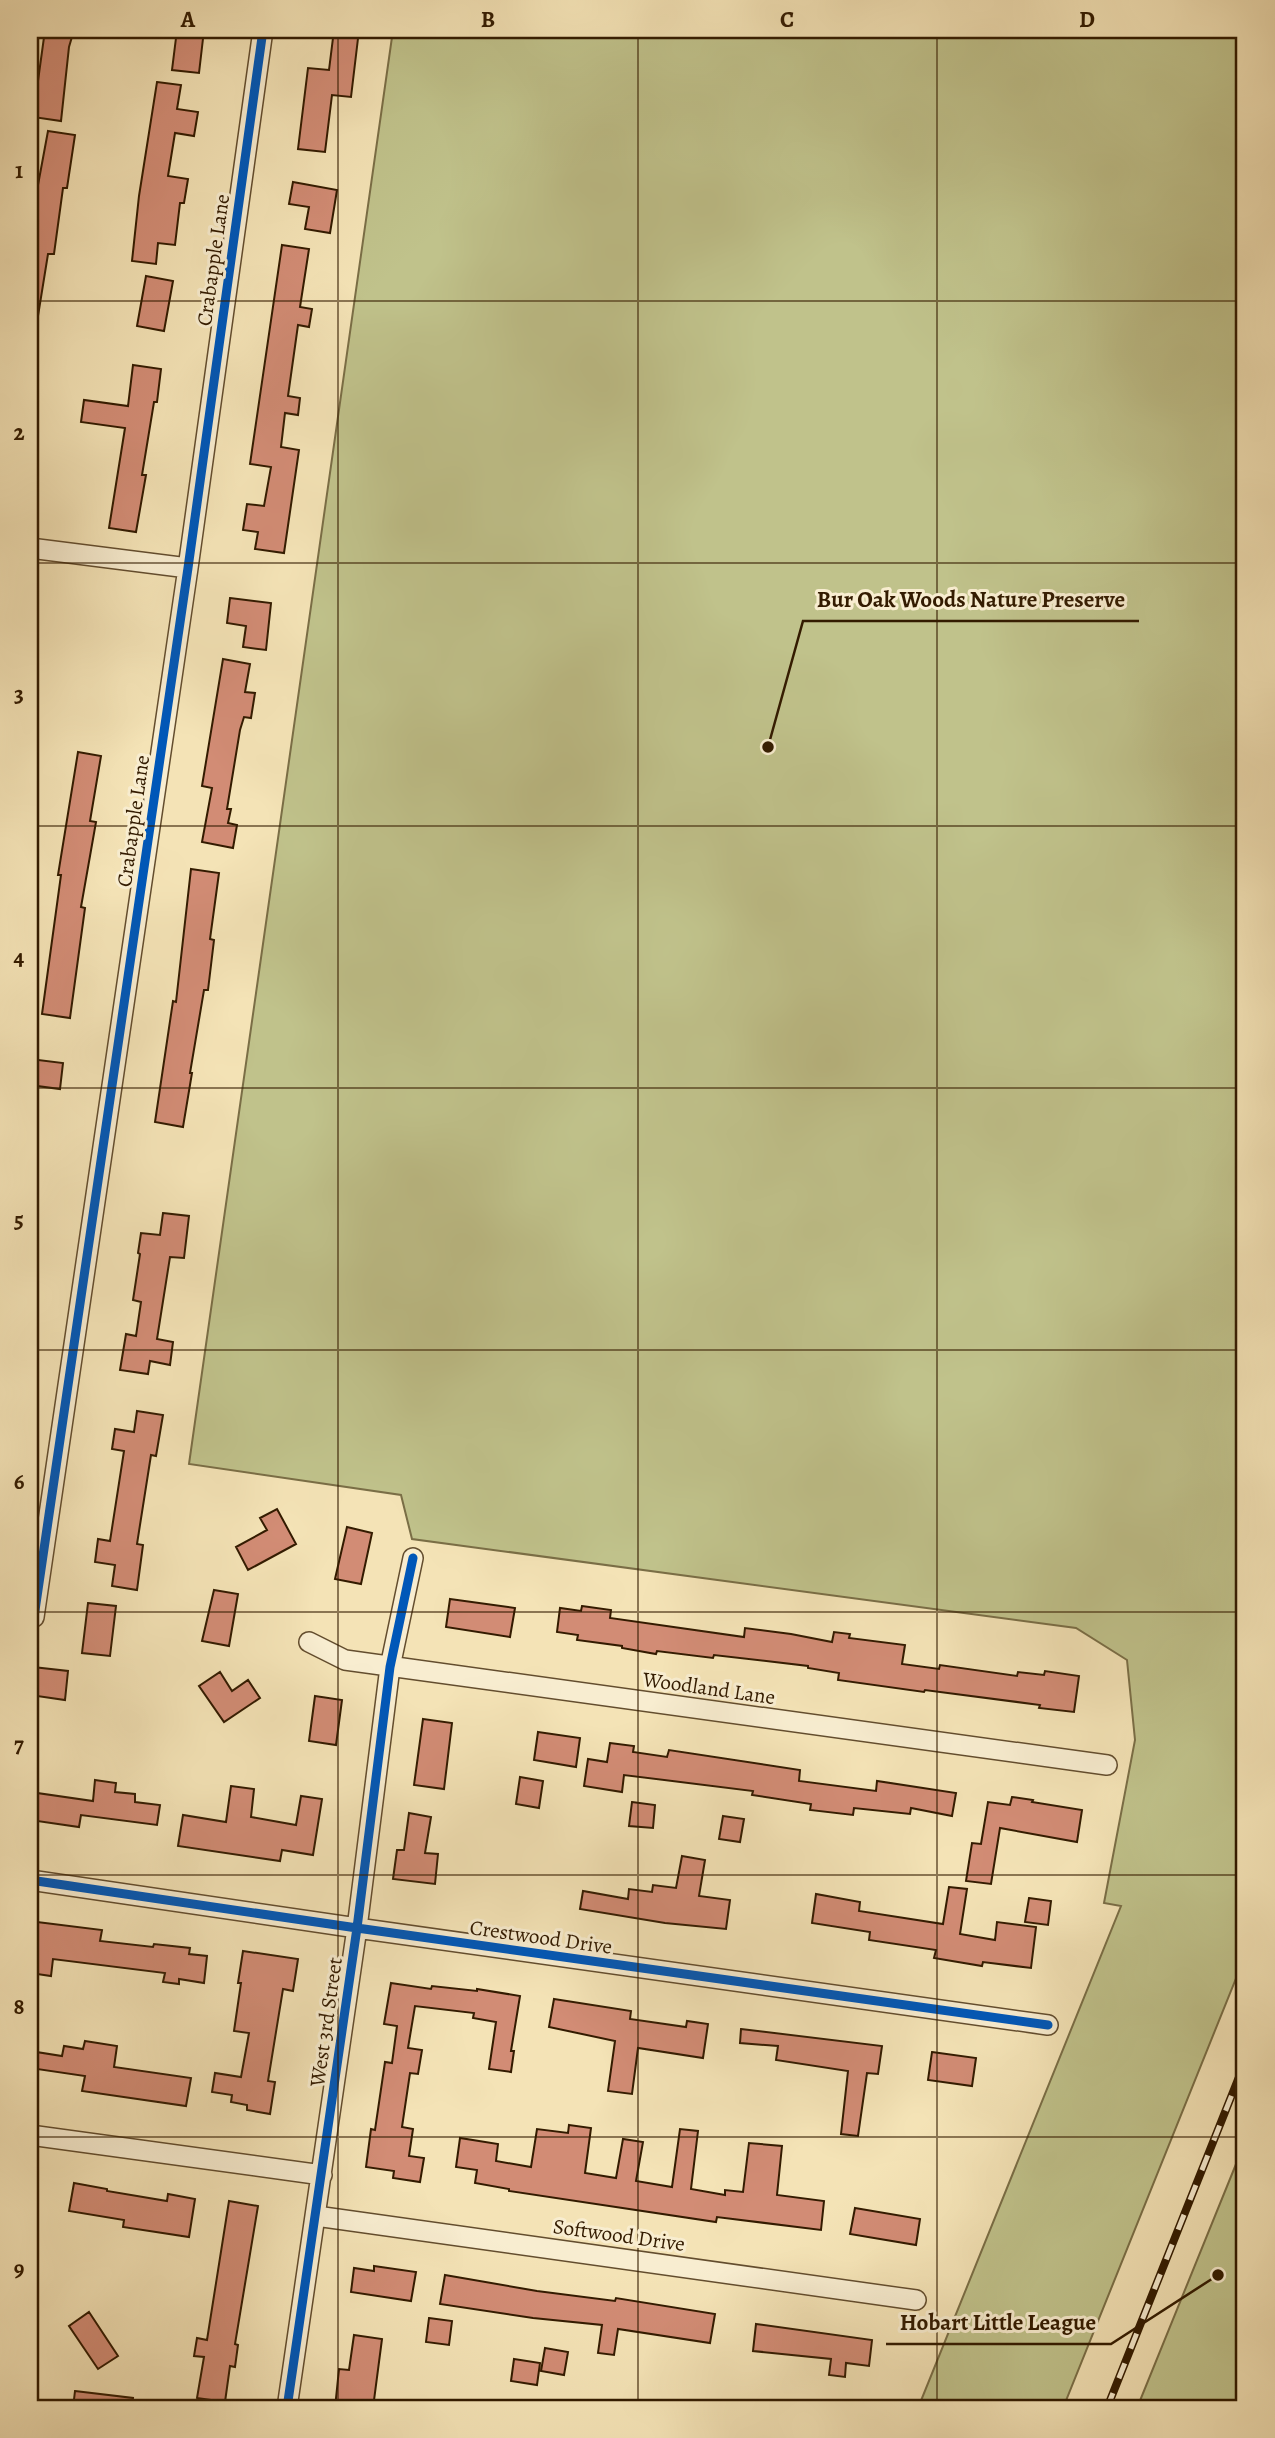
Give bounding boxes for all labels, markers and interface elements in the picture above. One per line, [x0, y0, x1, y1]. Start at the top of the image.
text: A [180, 4, 196, 35]
text: B [481, 4, 495, 35]
text: C [780, 4, 794, 35]
text: D [1079, 4, 1095, 35]
text: 1 [15, 155, 23, 186]
street label: Crabapple Lane [190, 192, 236, 328]
text: 2 [13, 417, 25, 448]
callout: Bur Oak Woods Nature Preserve [803, 577, 1139, 621]
text: Bur Oak Woods Nature Preserve [817, 584, 1125, 615]
text: 3 [14, 679, 24, 710]
street label: Crabapple Lane [110, 753, 156, 889]
text: 4 [14, 942, 25, 973]
text: 5 [14, 1204, 24, 1235]
text: 6 [14, 1466, 25, 1497]
street label: Woodland Lane [640, 1665, 777, 1711]
text: 7 [14, 1729, 24, 1760]
street label: Crestwood Drive [468, 1913, 614, 1961]
street label: West 3rd Street [303, 1955, 349, 2090]
text: 8 [13, 1991, 25, 2022]
street label: Softwood Drive [551, 2212, 687, 2258]
text: 9 [14, 2253, 24, 2284]
callout: Hobart Little League [886, 2300, 1111, 2344]
text: Hobart Little League [900, 2307, 1096, 2338]

